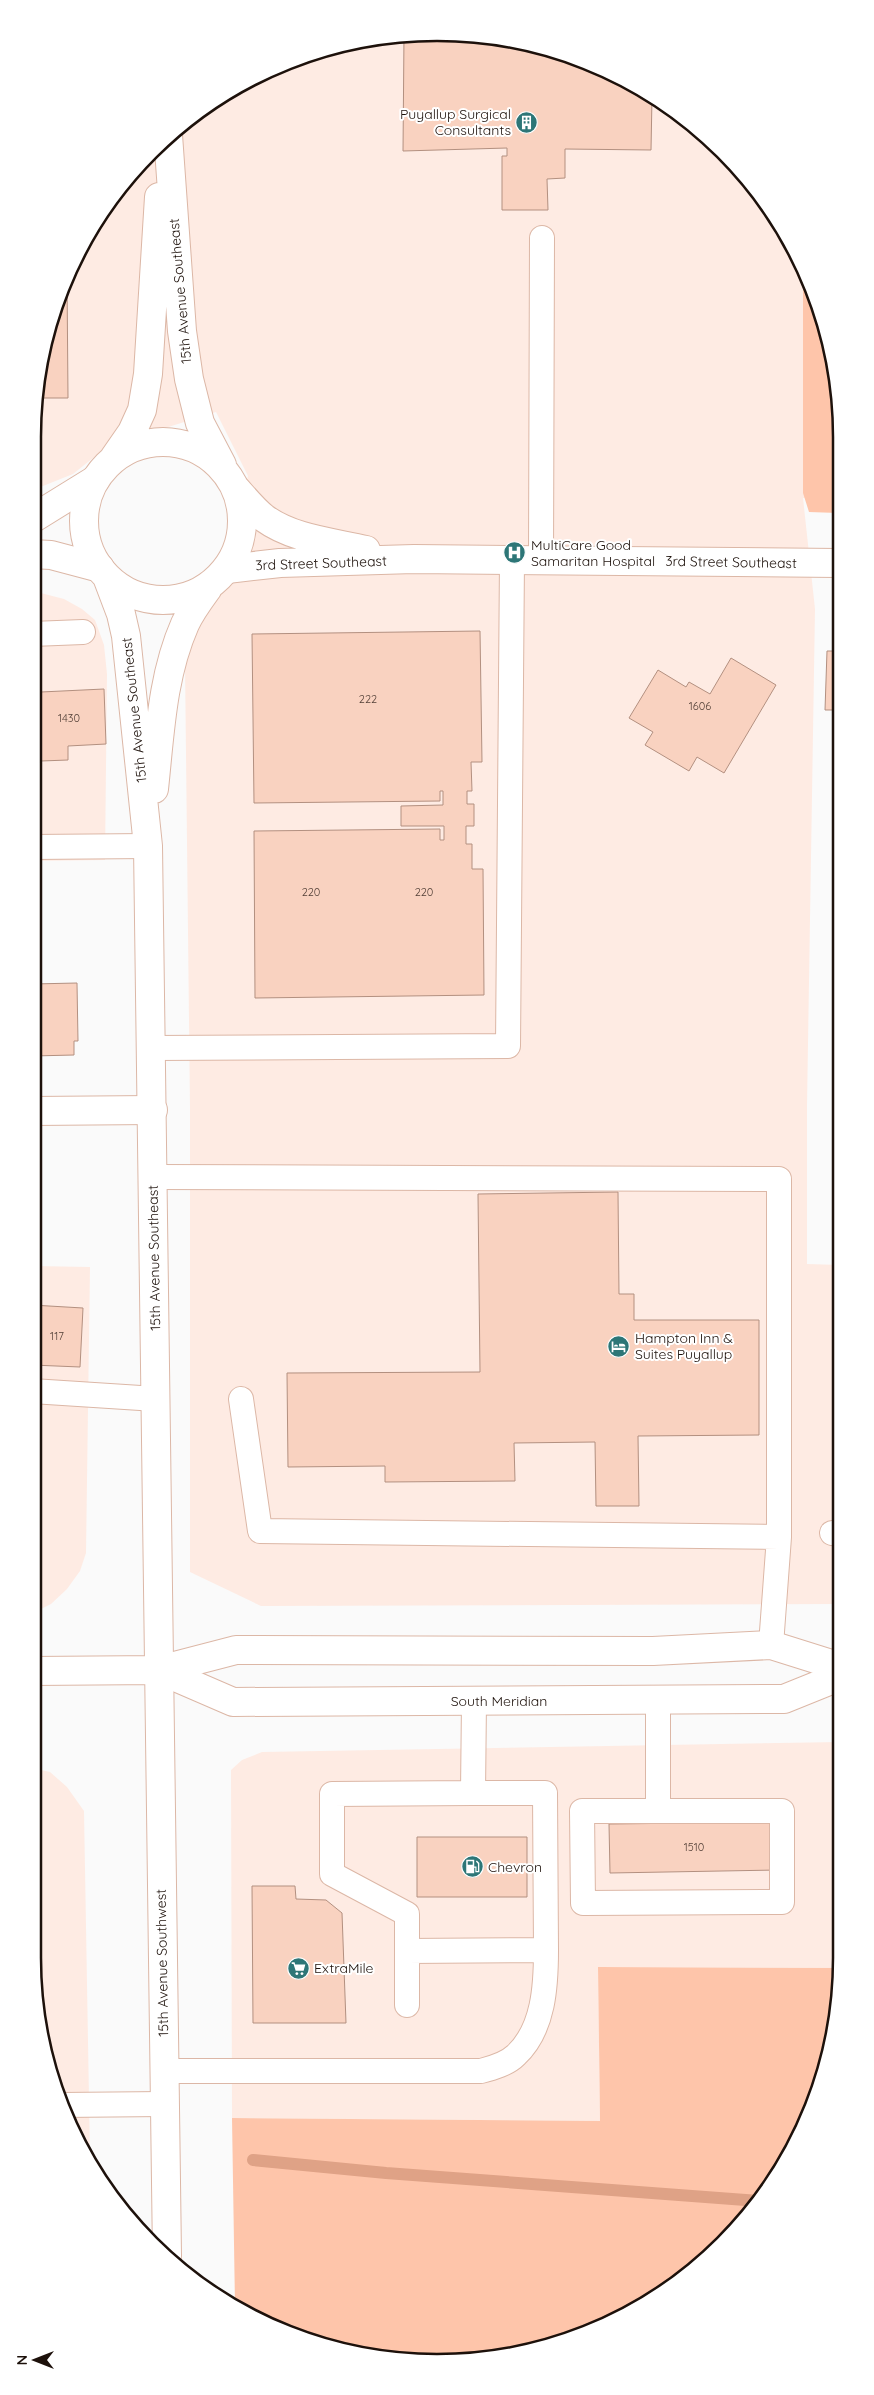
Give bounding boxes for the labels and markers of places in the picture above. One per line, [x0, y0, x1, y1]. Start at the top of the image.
place label: Puyallup Surgical Consultants [400, 105, 511, 139]
building icon: Puyallup Surgical Consultants [515, 110, 539, 134]
place label: MultiCare Good Samaritan Hospital [531, 536, 655, 570]
hospital icon: MultiCare Good Samaritan Hospital [503, 541, 527, 565]
place label: Hampton Inn & Suites Puyallup [635, 1329, 733, 1363]
hotel icon: Hampton Inn & Suites Puyallup [607, 1334, 631, 1358]
fuel station icon: Chevron [460, 1855, 484, 1879]
place label: Chevron [488, 1858, 542, 1876]
supermarket icon: ExtraMile [286, 1956, 310, 1980]
place label: ExtraMile [314, 1959, 374, 1977]

